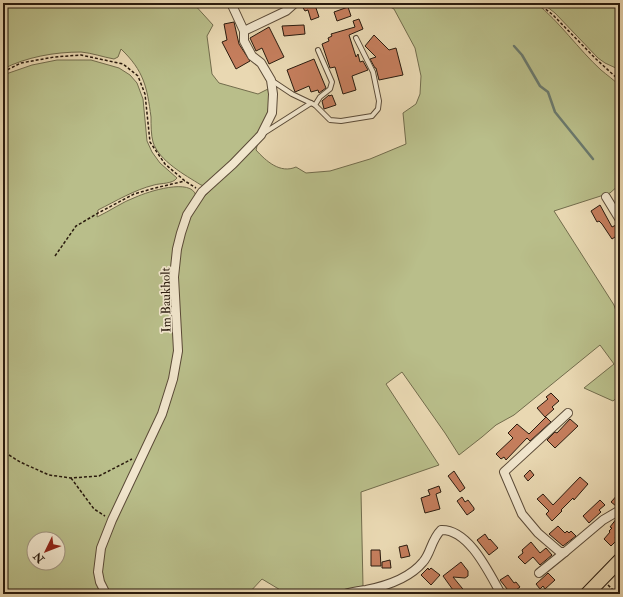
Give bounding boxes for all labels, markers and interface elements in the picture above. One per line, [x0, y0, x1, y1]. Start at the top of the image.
street label: Im Baukholt [157, 267, 175, 333]
north arrow [26, 531, 66, 571]
text: N [30, 549, 48, 566]

